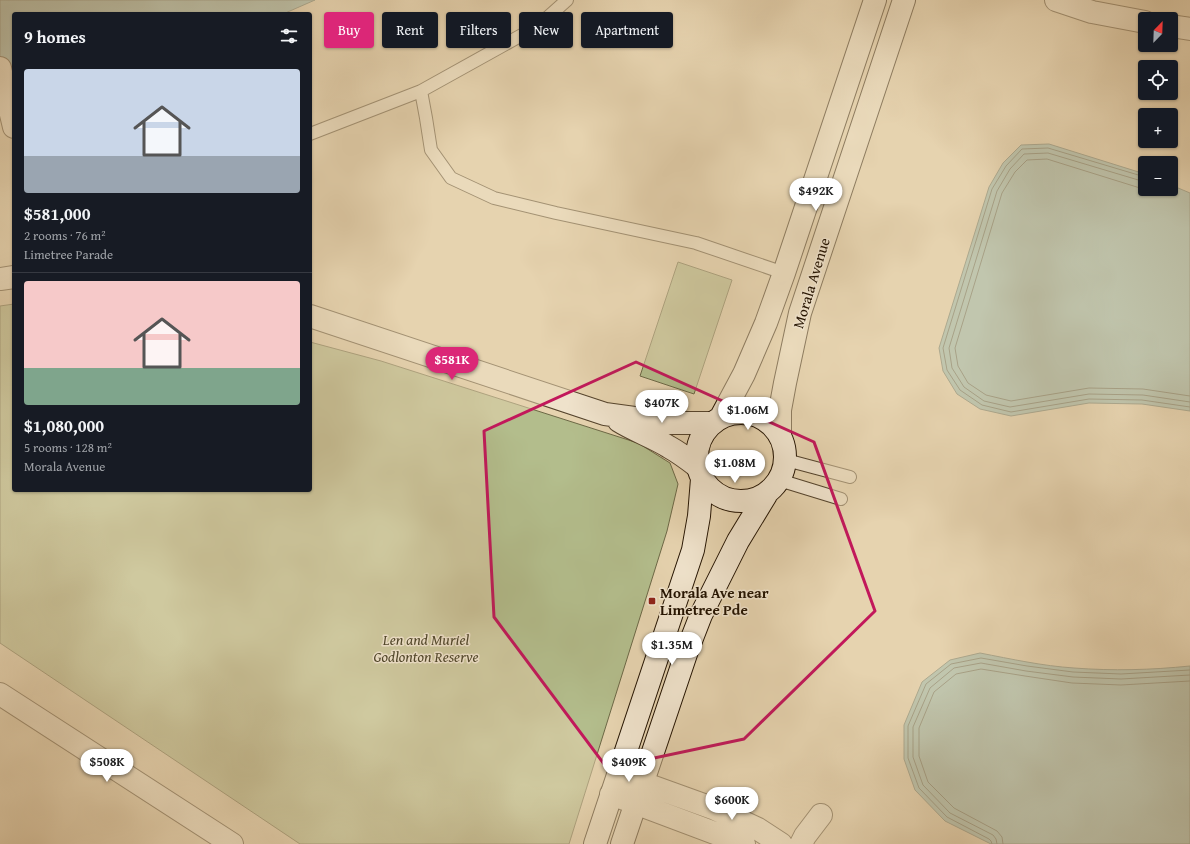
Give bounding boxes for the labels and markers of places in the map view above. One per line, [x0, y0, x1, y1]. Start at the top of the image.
pin: $492K [788, 178, 844, 212]
pin: $581K [424, 347, 480, 381]
pin: $407K [634, 390, 690, 424]
pin: $1.06M [715, 397, 781, 431]
pin: $1.08M [702, 450, 768, 484]
place label: Morala Ave near Limetree Pde [660, 582, 769, 620]
marker: Morala Ave near Limetree Pde [647, 596, 657, 606]
pin: $1.35M [639, 632, 705, 666]
pin: $508K [79, 749, 135, 783]
pin: $409K [601, 749, 657, 783]
pin: $600K [704, 787, 760, 821]

